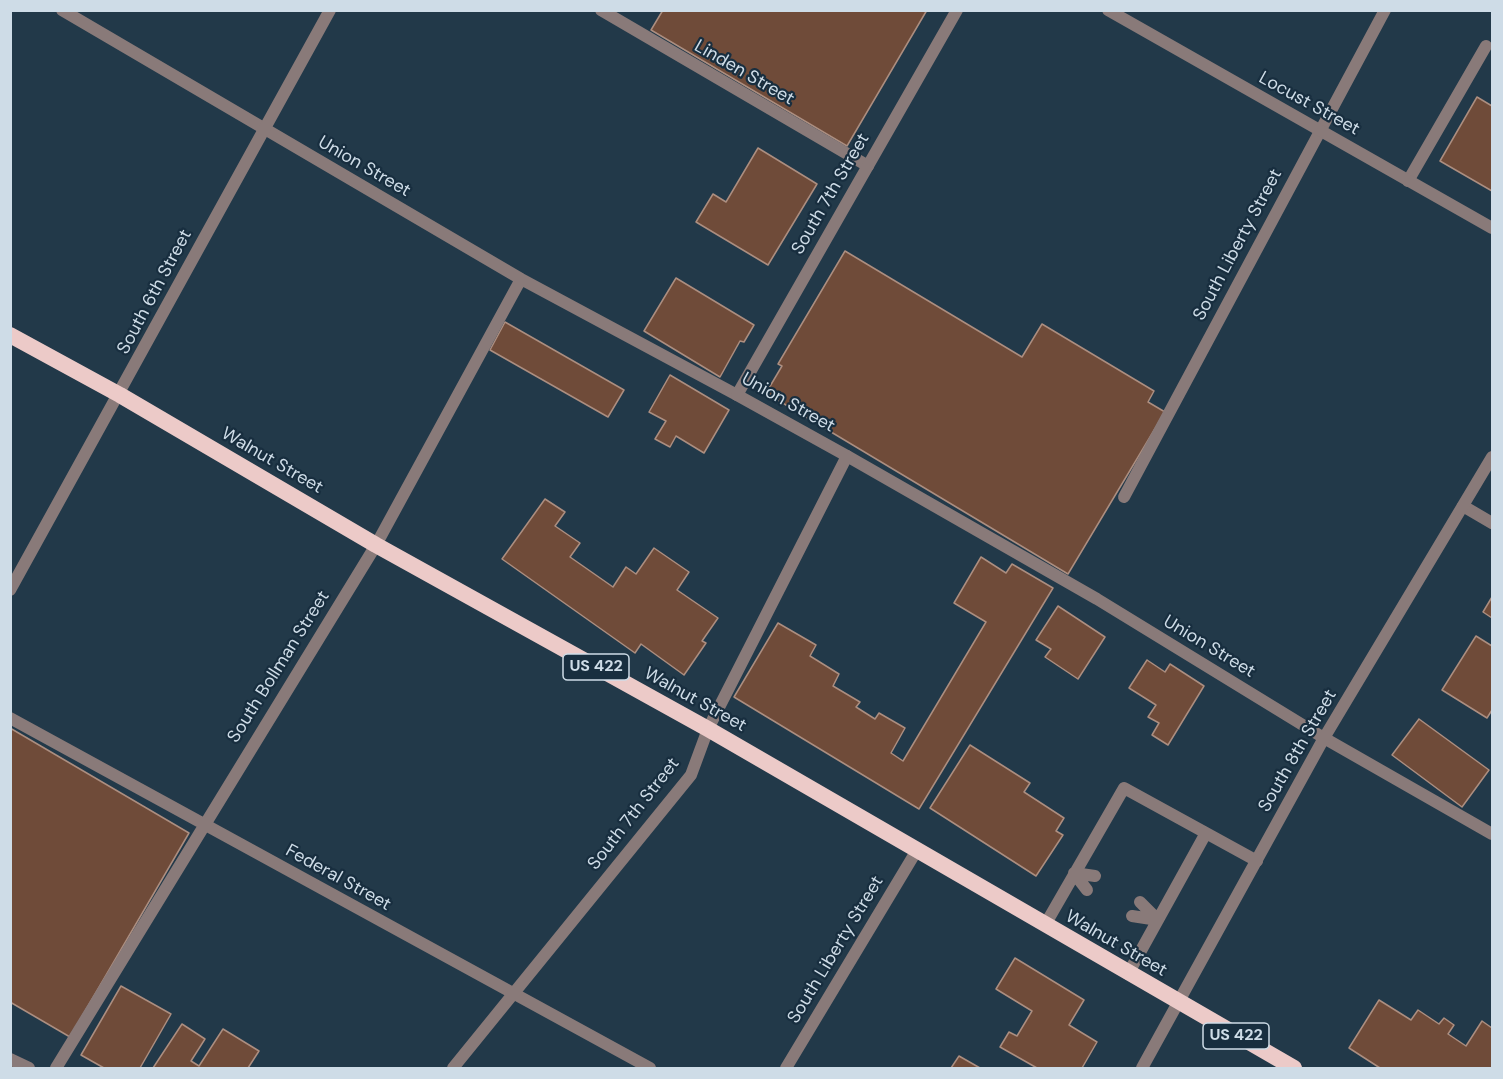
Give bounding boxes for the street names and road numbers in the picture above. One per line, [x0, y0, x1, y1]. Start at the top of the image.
street label: Linden Street [690, 36, 798, 110]
street label: Locust Street [1255, 67, 1363, 141]
street label: South 7th Street [788, 130, 874, 258]
street label: Union Street [314, 132, 414, 202]
street label: South Liberty Street [1189, 166, 1287, 324]
street label: South 6th Street [113, 226, 197, 358]
street label: Union Street [738, 369, 838, 437]
street label: Walnut Street [217, 423, 327, 499]
street label: South Bollman Street [223, 587, 335, 747]
street label: Union Street [1159, 611, 1259, 683]
road number: US 422 [563, 654, 629, 680]
street label: Walnut Street [640, 663, 750, 737]
street label: South 8th Street [1254, 686, 1342, 816]
street label: South 7th Street [583, 754, 685, 874]
street label: Federal Street [281, 840, 395, 916]
street label: South Liberty Street [783, 872, 889, 1028]
street label: Walnut Street [1061, 906, 1171, 982]
road number: US 422 [1203, 1023, 1269, 1049]

